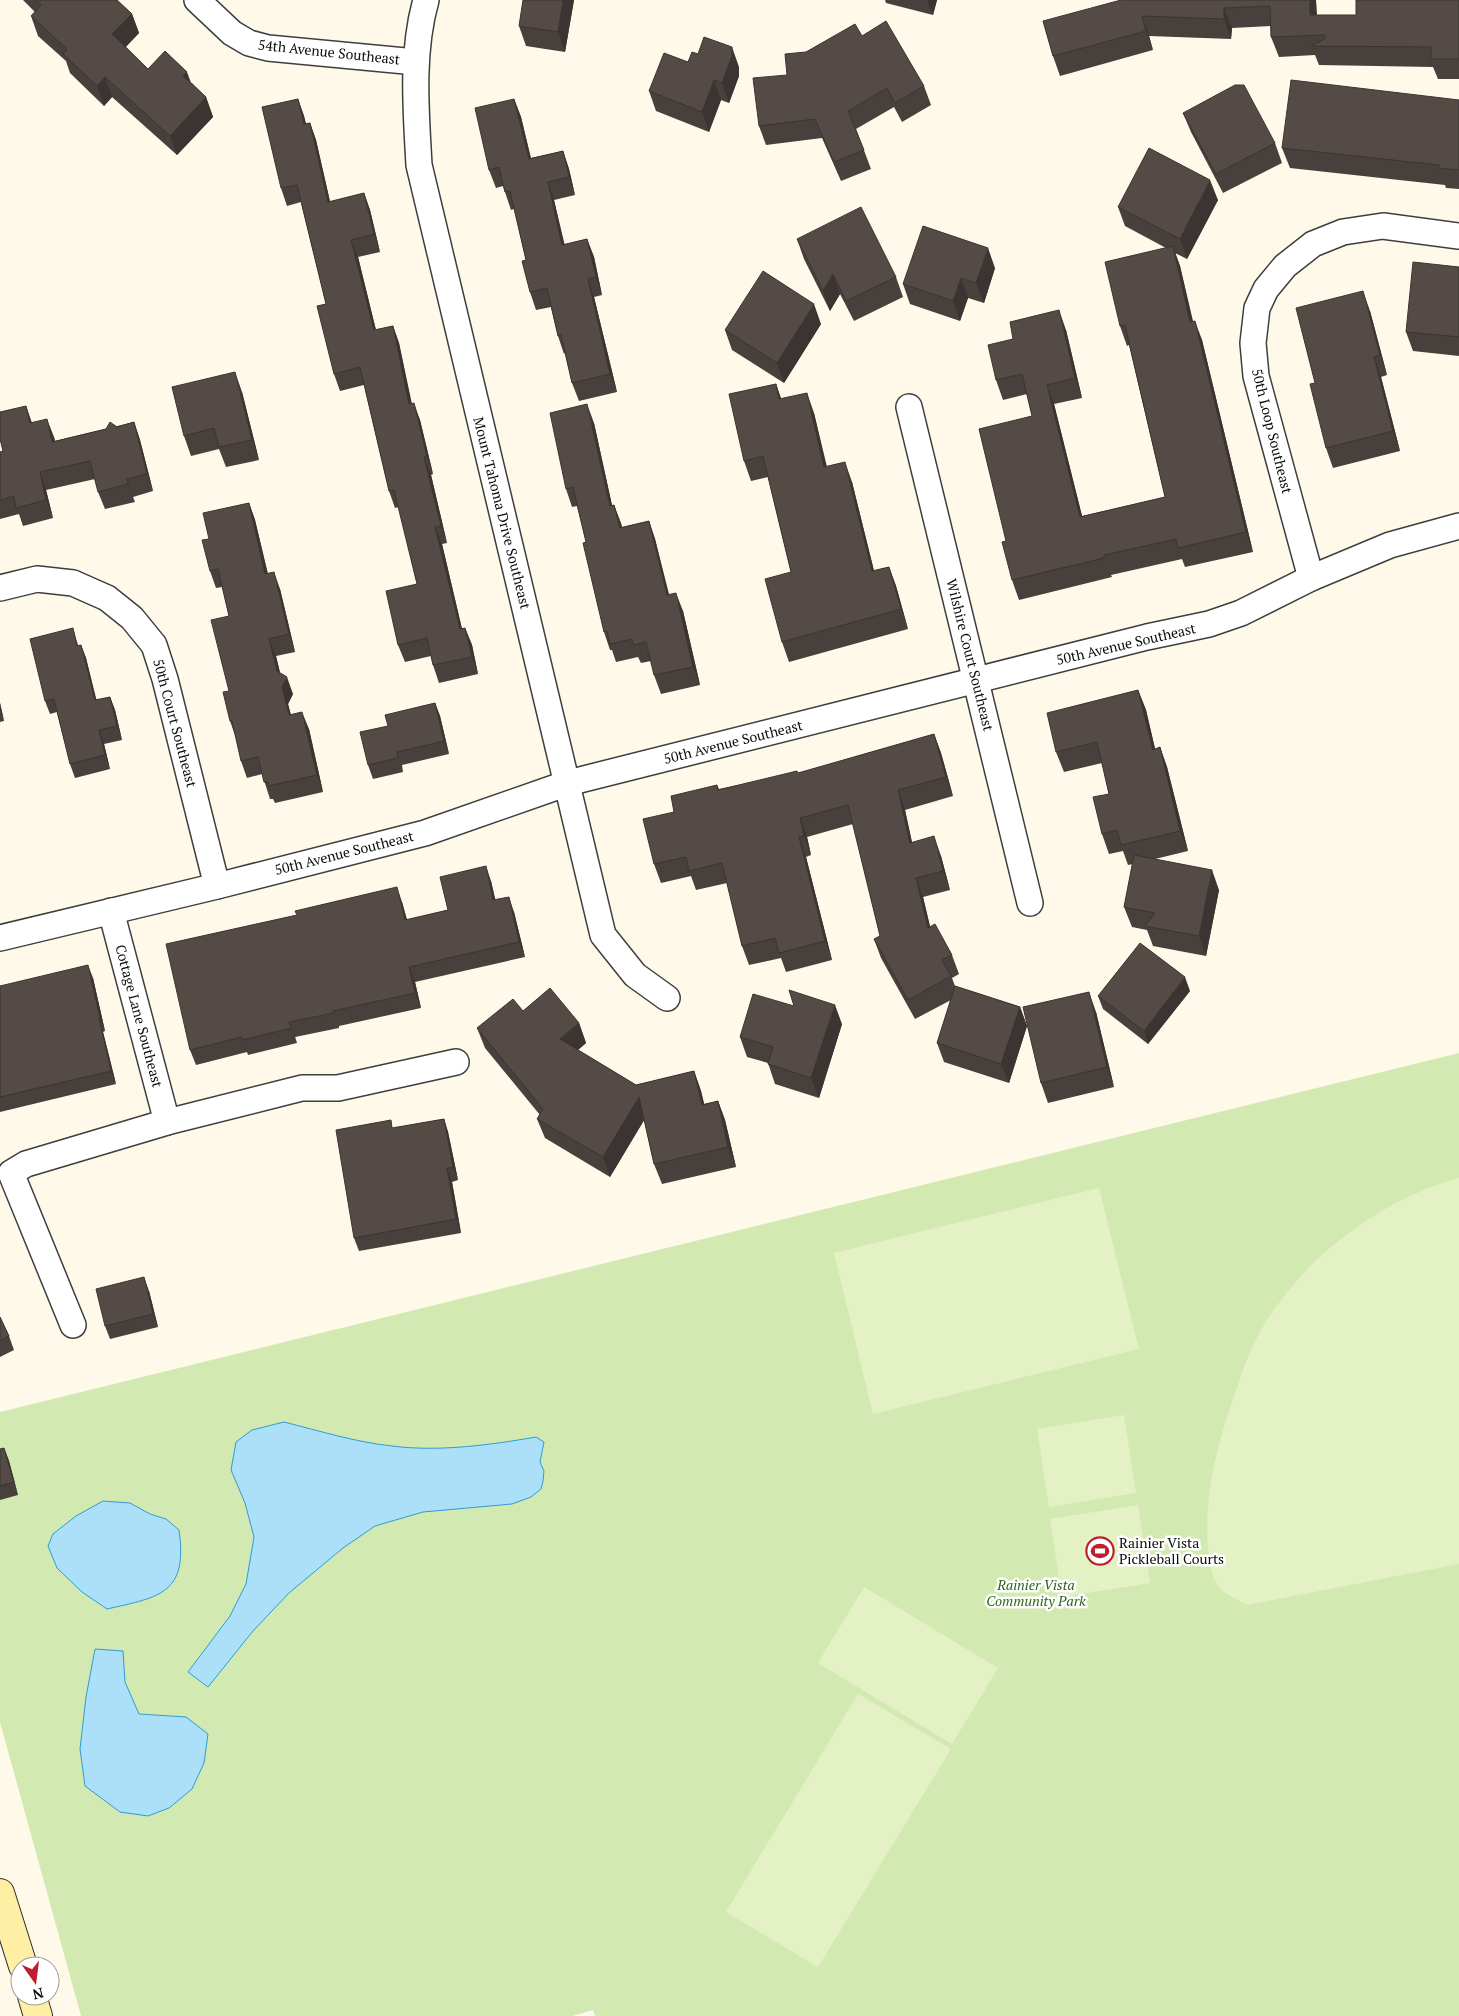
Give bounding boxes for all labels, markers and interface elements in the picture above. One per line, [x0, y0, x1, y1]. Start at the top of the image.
street label: 54th Avenue Southeast [257, 35, 402, 68]
street label: 50th Loop Southeast [1248, 366, 1297, 496]
street label: Mount Tahoma Drive Southeast [469, 415, 536, 612]
street label: Wilshire Court Southeast [942, 577, 999, 734]
street label: 50th Avenue Southeast [1054, 618, 1198, 669]
street label: 50th Court Southeast [149, 657, 202, 790]
street label: 50th Avenue Southeast [661, 715, 805, 768]
street label: 50th Avenue Southeast [272, 826, 416, 879]
street label: Cottage Lane Southeast [111, 942, 168, 1090]
place label: Rainier Vista Pickleball Courts [1119, 1533, 1224, 1568]
sports icon: Rainier Vista Pickleball Courts [1085, 1536, 1115, 1566]
park label: Rainier Vista Community Park [986, 1575, 1086, 1610]
north arrow [10, 1956, 60, 2006]
text: N [30, 1984, 46, 2005]

